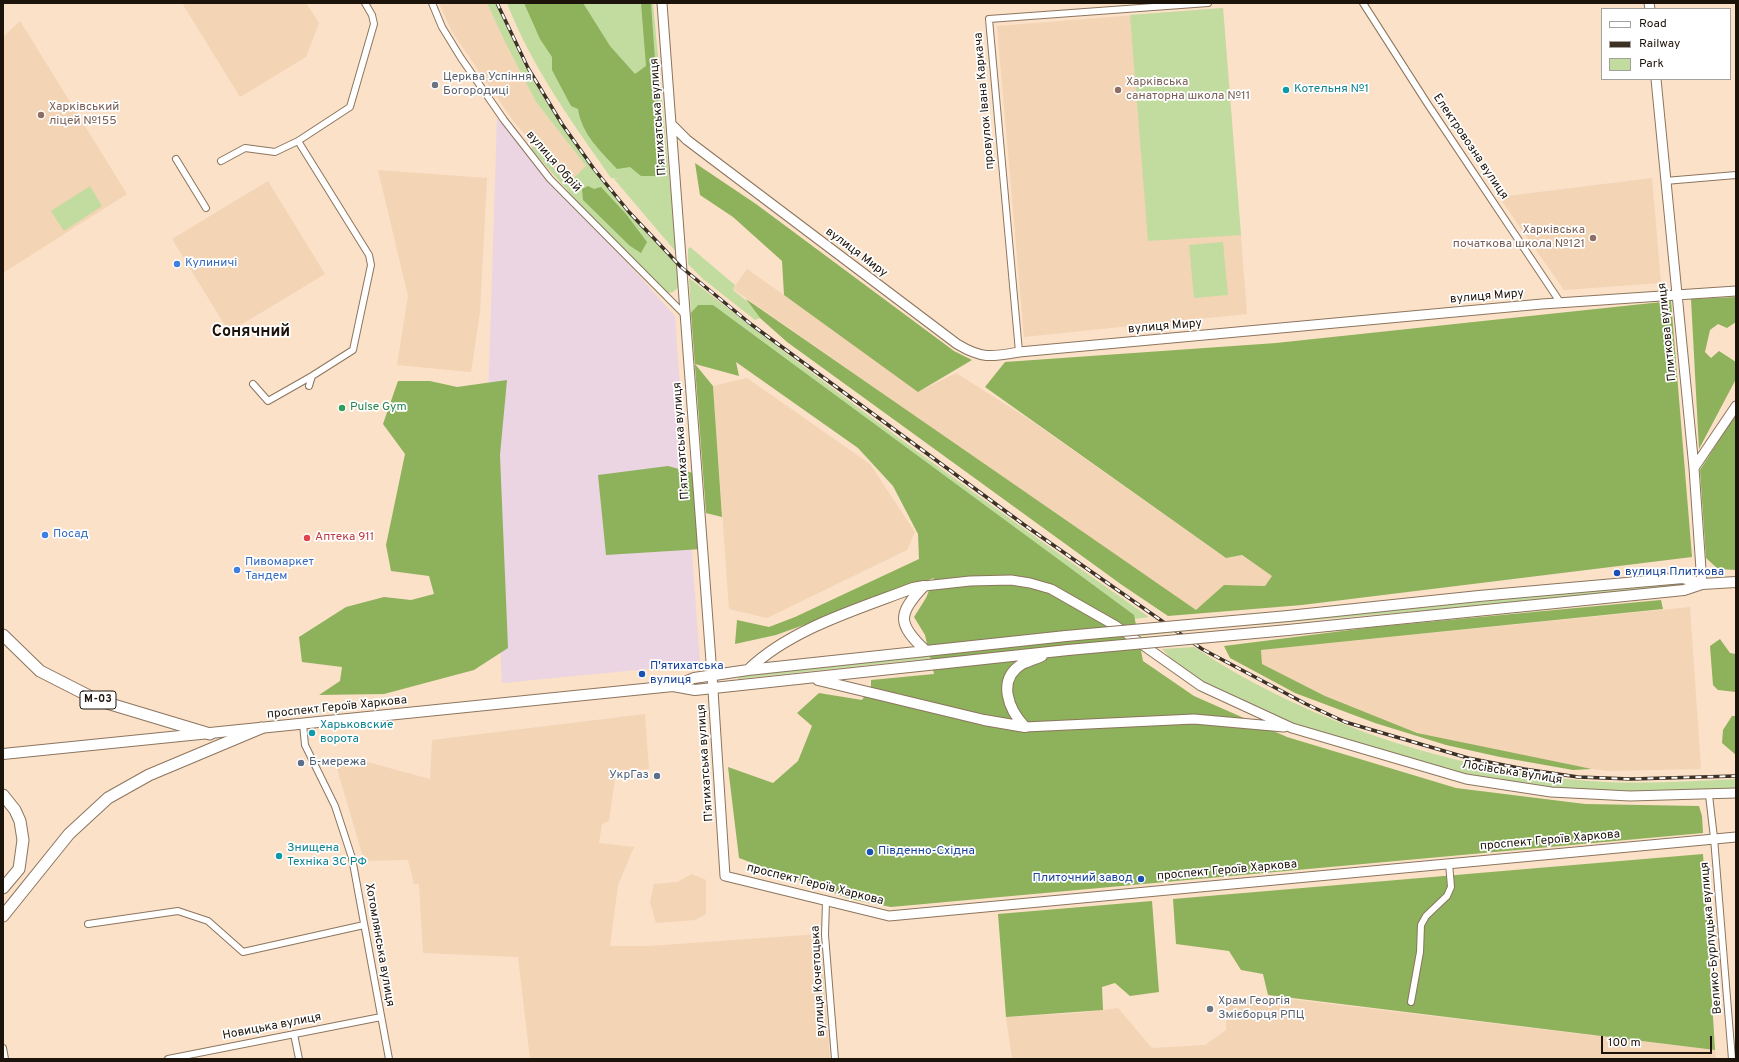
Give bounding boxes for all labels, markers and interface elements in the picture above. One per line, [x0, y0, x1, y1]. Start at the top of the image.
legend [1601, 8, 1731, 80]
text: Road [1639, 16, 1667, 32]
street label: провулок Івана Каркача [972, 32, 998, 170]
text: Railway [1639, 36, 1680, 52]
text: Park [1639, 56, 1664, 72]
street label: П’ятихатська вулиця [648, 58, 670, 176]
place label: Церква Успіння Богородиці [443, 71, 532, 99]
place label: Харківська санаторна школа №11 [1126, 76, 1250, 104]
marker: Церква Успіння Богородиці [430, 80, 440, 90]
place label: Котельня №1 [1294, 83, 1369, 97]
marker: Харківська санаторна школа №11 [1113, 85, 1123, 95]
marker: Котельня №1 [1281, 85, 1291, 95]
street label: Електровозна вулиця [1429, 91, 1511, 203]
place label: Харківський ліцей №155 [49, 101, 119, 129]
marker: Харківський ліцей №155 [36, 110, 46, 120]
street label: вулиця Обрій [522, 128, 584, 196]
place label: Харківська початкова школа №121 [1453, 224, 1585, 252]
street label: вулиця Миру [822, 225, 890, 281]
marker: Харківська початкова школа №121 [1588, 233, 1598, 243]
place label: Кулиничі [185, 257, 237, 271]
marker: Кулиничі [172, 259, 182, 269]
street label: Плиткова вулиця [1656, 282, 1680, 382]
street label: вулиця Миру [1450, 287, 1524, 307]
street label: вулиця Миру [1128, 317, 1202, 337]
district label: Сонячний [212, 323, 290, 343]
street label: П’ятихатська вулиця [671, 382, 693, 500]
place label: Pulse Gym [350, 401, 407, 415]
marker: Pulse Gym [337, 403, 347, 413]
place label: Посад [53, 528, 89, 542]
marker: Посад [40, 530, 50, 540]
place label: Аптека 911 [315, 531, 374, 545]
marker: Аптека 911 [302, 533, 312, 543]
place label: Пивомаркет Тандем [245, 556, 314, 584]
marker: Пивомаркет Тандем [232, 565, 242, 575]
place label: вулиця Плиткова [1625, 566, 1724, 580]
marker: вулиця Плиткова [1612, 568, 1622, 578]
place label: П'ятихатська вулиця [650, 660, 724, 688]
marker: П'ятихатська вулиця [637, 669, 647, 679]
road number: М-03 [80, 691, 116, 709]
street label: проспект Героїв Харкова [266, 693, 408, 723]
street label: П’ятихатська вулиця [695, 704, 717, 822]
place label: Харьковские ворота [320, 719, 393, 747]
marker: Харьковские ворота [307, 728, 317, 738]
place label: Б-мережа [309, 756, 366, 770]
marker: Б-мережа [296, 758, 306, 768]
street label: Лосівська вулиця [1461, 758, 1563, 788]
place label: УкрГаз [609, 769, 649, 783]
marker: УкрГаз [652, 771, 662, 781]
street label: проспект Героїв Харкова [1479, 828, 1621, 854]
place label: Знищена Техніка ЗС РФ [287, 842, 367, 870]
place label: Південно-Східна [878, 845, 975, 859]
marker: Південно-Східна [865, 847, 875, 857]
marker: Знищена Техніка ЗС РФ [274, 851, 284, 861]
street label: проспект Героїв Харкова [1156, 858, 1298, 884]
street label: проспект Героїв Харкова [745, 861, 885, 909]
street label: Велико-Бурлуцька вулиця [1698, 861, 1726, 1015]
place label: Плиточний завод [1033, 872, 1133, 886]
marker: Плиточний завод [1136, 874, 1146, 884]
street label: Хотомлянська вулиця [361, 882, 397, 1008]
street label: вулиця Кочетоцька [809, 925, 829, 1037]
place label: Храм Георгія Змієборця РПЦ [1218, 995, 1305, 1023]
marker: Храм Георгія Змієборця РПЦ [1205, 1004, 1215, 1014]
street label: Новицька вулиця [222, 1010, 322, 1044]
scale bar [1603, 1028, 1714, 1054]
text: 100 m [1608, 1035, 1641, 1051]

